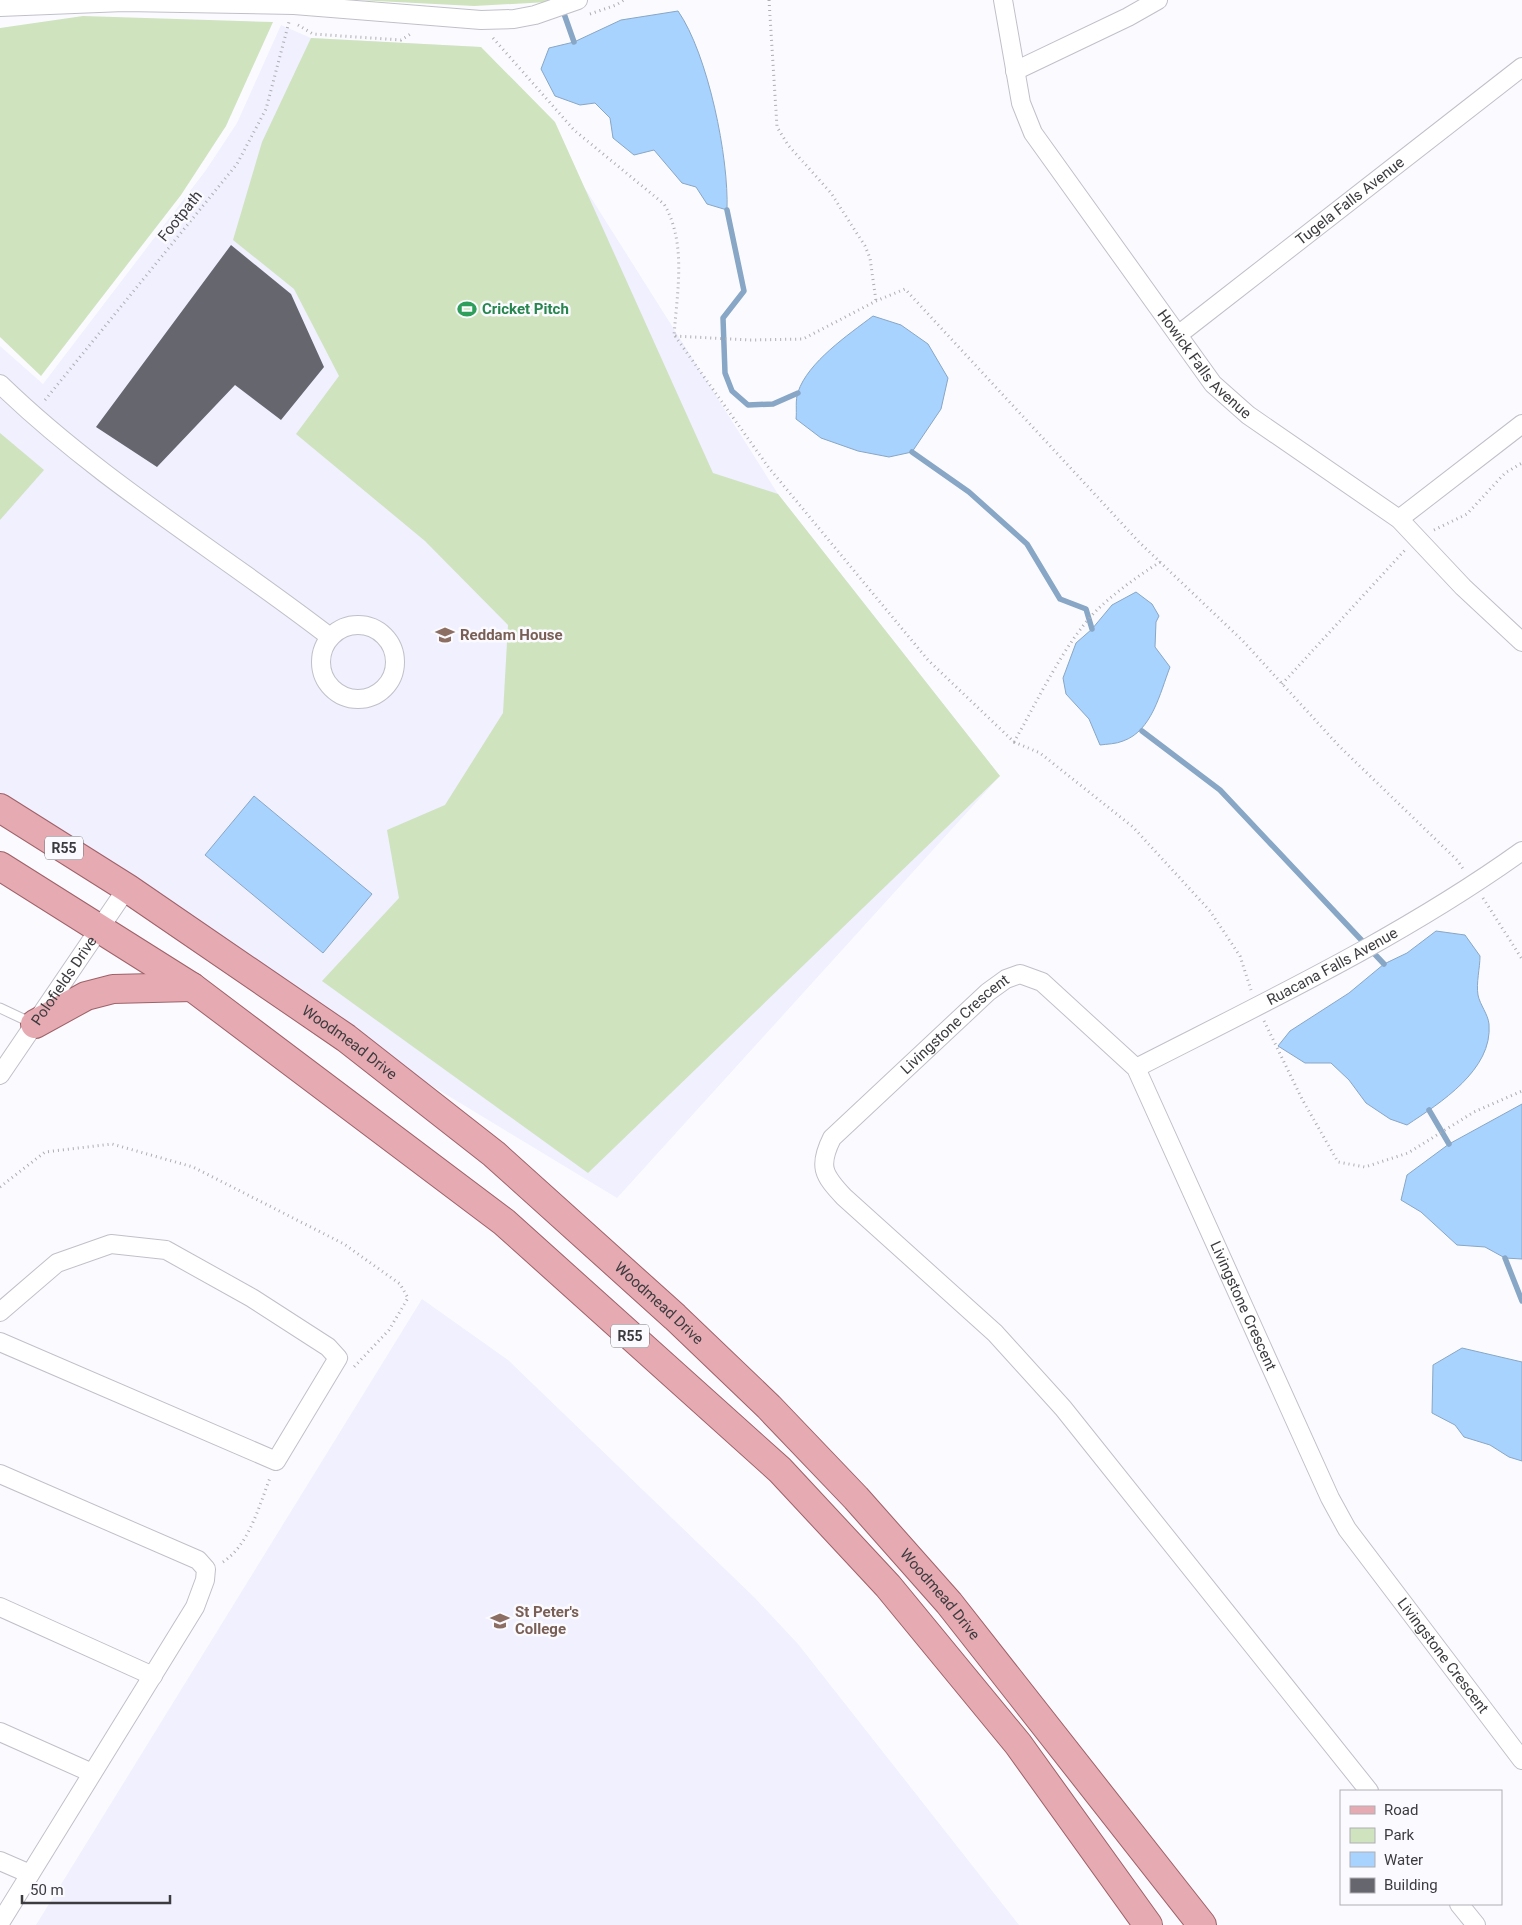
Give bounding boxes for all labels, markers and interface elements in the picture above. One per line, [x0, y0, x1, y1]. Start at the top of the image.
street label: Tugela Falls Avenue [1292, 153, 1408, 249]
street label: Footpath [154, 187, 206, 245]
sports icon: Cricket Pitch [456, 298, 478, 320]
place label: Cricket Pitch [482, 300, 569, 318]
street label: Howick Falls Avenue [1154, 306, 1255, 423]
school or university icon: Reddam House [434, 624, 456, 646]
place label: Reddam House [460, 626, 563, 644]
road number: R55 [45, 836, 83, 860]
street label: Ruacana Falls Avenue [1264, 924, 1401, 1009]
street label: Polofields Drive [27, 933, 101, 1029]
street label: Livingstone Crescent [897, 971, 1013, 1078]
street label: Woodmead Drive [298, 1001, 401, 1084]
street label: Livingstone Crescent [1206, 1238, 1280, 1373]
street label: Woodmead Drive [611, 1258, 707, 1348]
road number: R55 [611, 1324, 649, 1348]
street label: Woodmead Drive [896, 1545, 984, 1644]
street label: Livingstone Crescent [1393, 1594, 1492, 1717]
place label: St Peter's College [515, 1603, 579, 1638]
school or university icon: St Peter's College [489, 1610, 511, 1632]
legend [1340, 1790, 1502, 1905]
text: Road [1384, 1801, 1418, 1819]
text: Park [1384, 1826, 1415, 1844]
text: Water [1384, 1851, 1423, 1869]
scale bar [22, 1872, 170, 1904]
text: Building [1384, 1876, 1438, 1894]
text: 50 m [30, 1881, 64, 1899]

